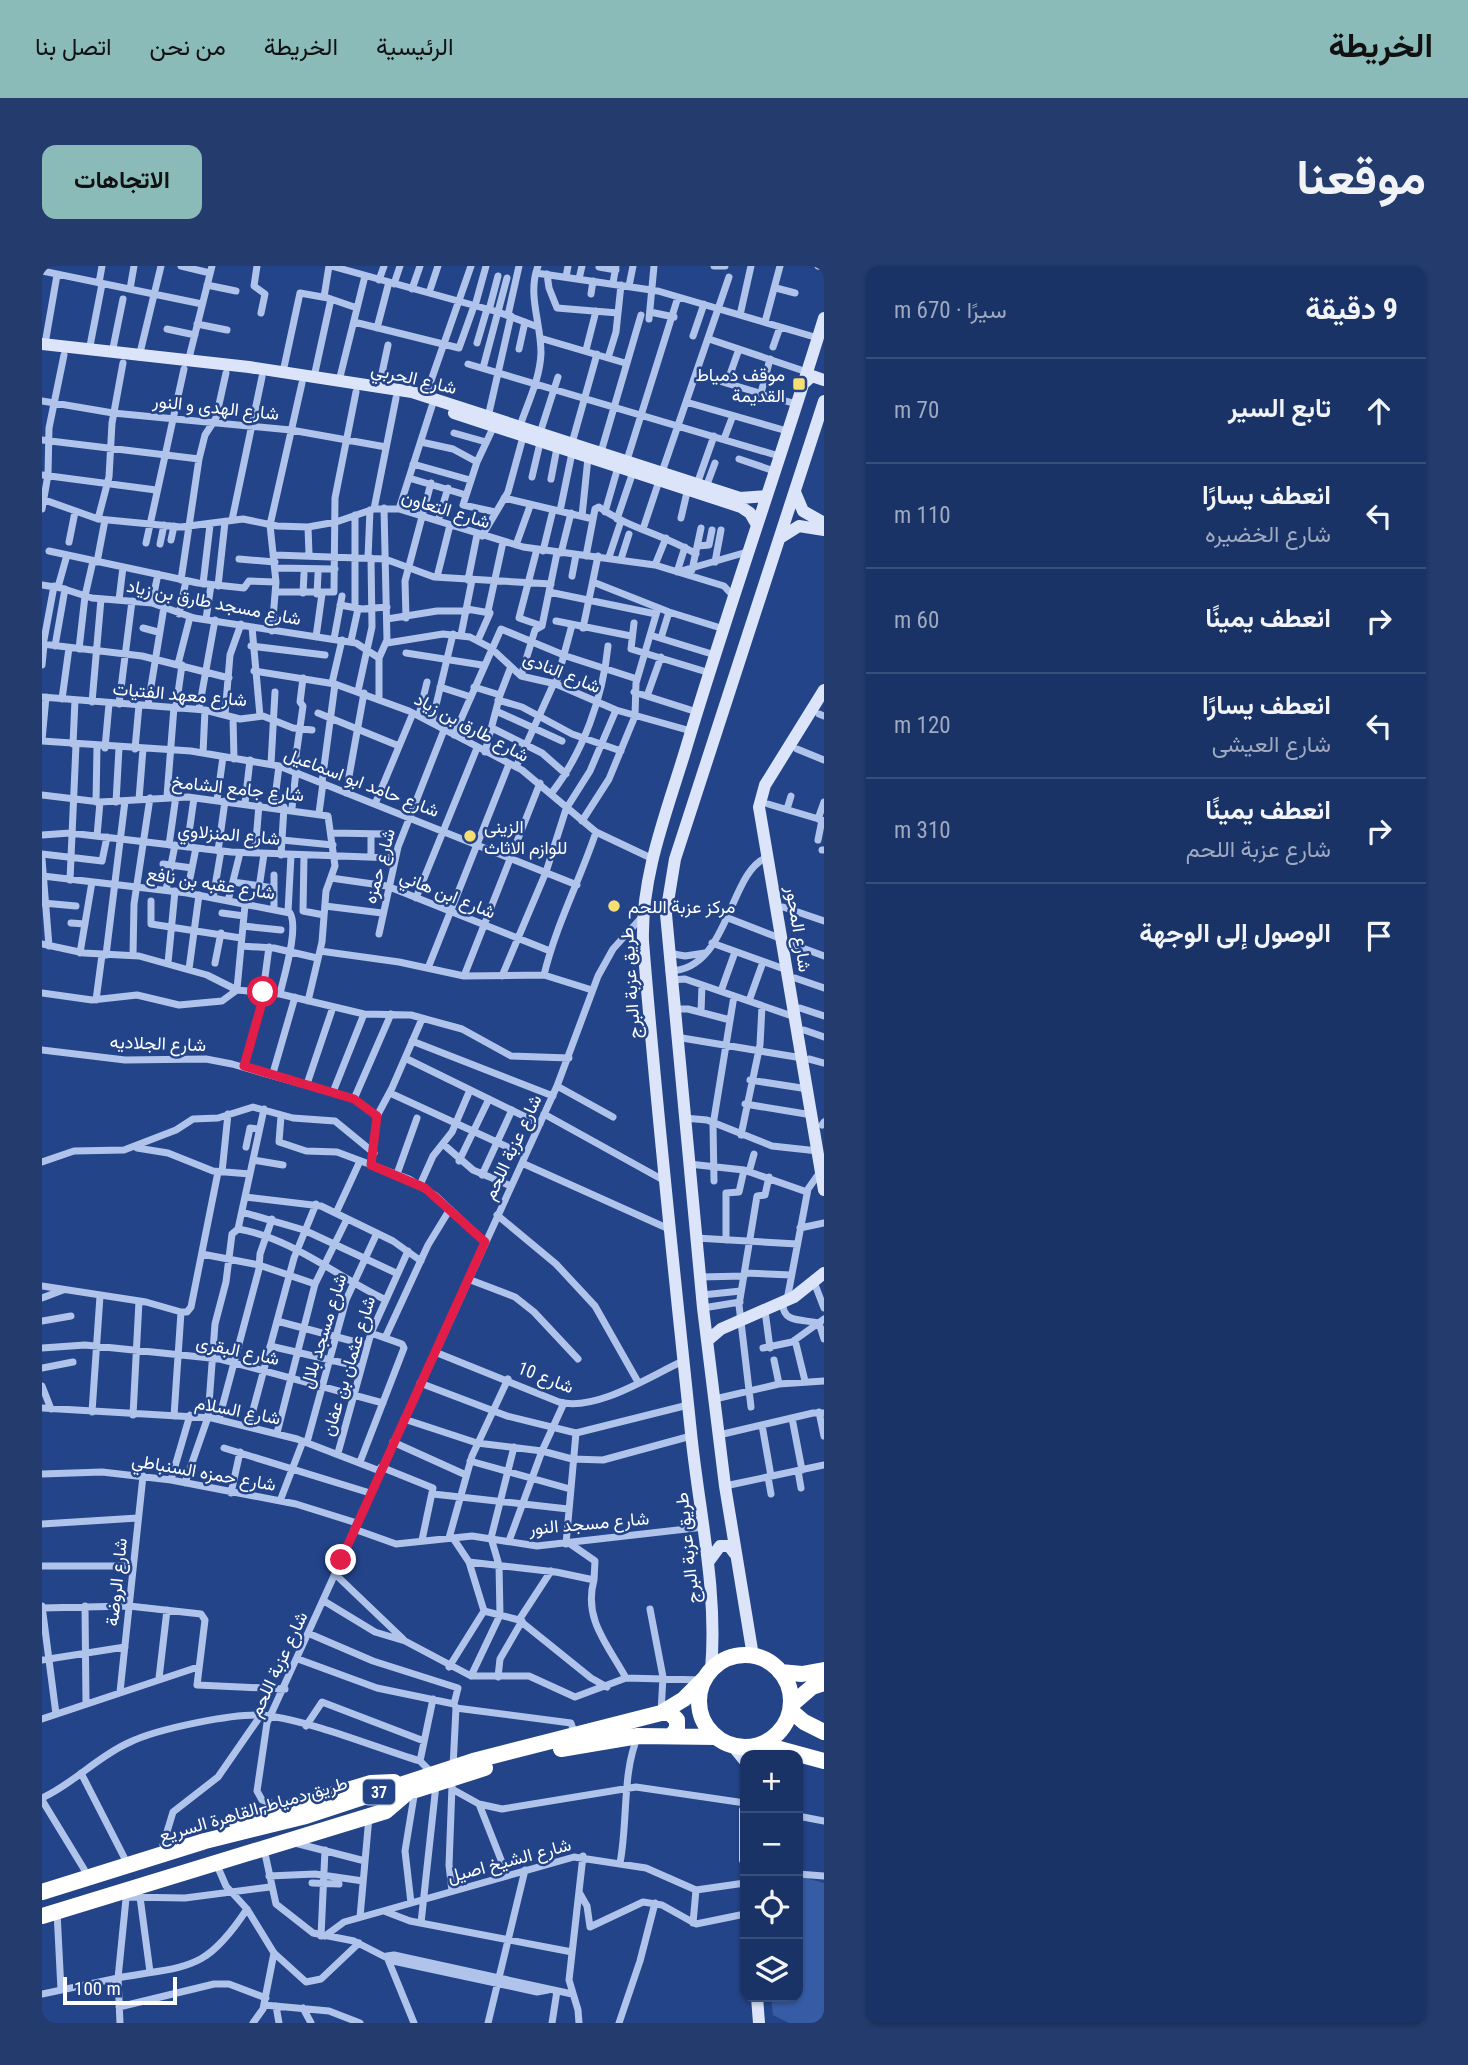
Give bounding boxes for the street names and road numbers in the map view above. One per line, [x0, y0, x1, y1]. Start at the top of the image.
street label: شارع الحربي [368, 358, 459, 403]
street label: شارع الهدى و النور [151, 390, 280, 426]
street label: شارع التعاون [399, 486, 493, 534]
street label: شارع مسجد طارق بن زياد [125, 575, 303, 631]
street label: شارع النادى [519, 647, 604, 699]
street label: شارع معهد الفتيات [112, 678, 248, 712]
street label: شارع طارق بن زياد [410, 688, 533, 768]
street label: شارع حامد ابو اسماعيل [281, 743, 442, 823]
street label: شارع جامع الشامخ [171, 771, 305, 807]
street label: شارع المنزلاوي [176, 819, 281, 854]
street label: شارع حمزه [359, 826, 401, 906]
street label: شارع عقبه بن نافع [145, 862, 277, 905]
street label: شارع ابن هاني [395, 865, 499, 927]
street label: شارع المحور [780, 884, 816, 974]
street label: طريق عزبة البرج [616, 926, 646, 1039]
street label: شارع الجلاديه [109, 1031, 207, 1057]
street label: شارع عزبة اللحم [478, 1091, 547, 1204]
street label: شارع مسجد بلال [296, 1271, 352, 1391]
street label: شارع عثمان بن عفان [317, 1294, 381, 1439]
street label: شارع البقرى [194, 1331, 282, 1371]
street label: شارع 10 [514, 1357, 577, 1399]
street label: شارع السلام [193, 1391, 282, 1431]
street label: شارع حمزه السنباطي [130, 1449, 278, 1500]
street label: طريق عزبة البرج [671, 1491, 705, 1605]
street label: شارع مسجد النور [527, 1507, 650, 1541]
street label: شارع الروضة [101, 1537, 133, 1627]
street label: شارع عزبة اللحم [244, 1608, 313, 1721]
street label: طريق دمياط, القاهرة السريع [156, 1772, 350, 1848]
road number: 37 [363, 1780, 395, 1804]
street label: شارع الشيخ اصيل [445, 1833, 574, 1889]

